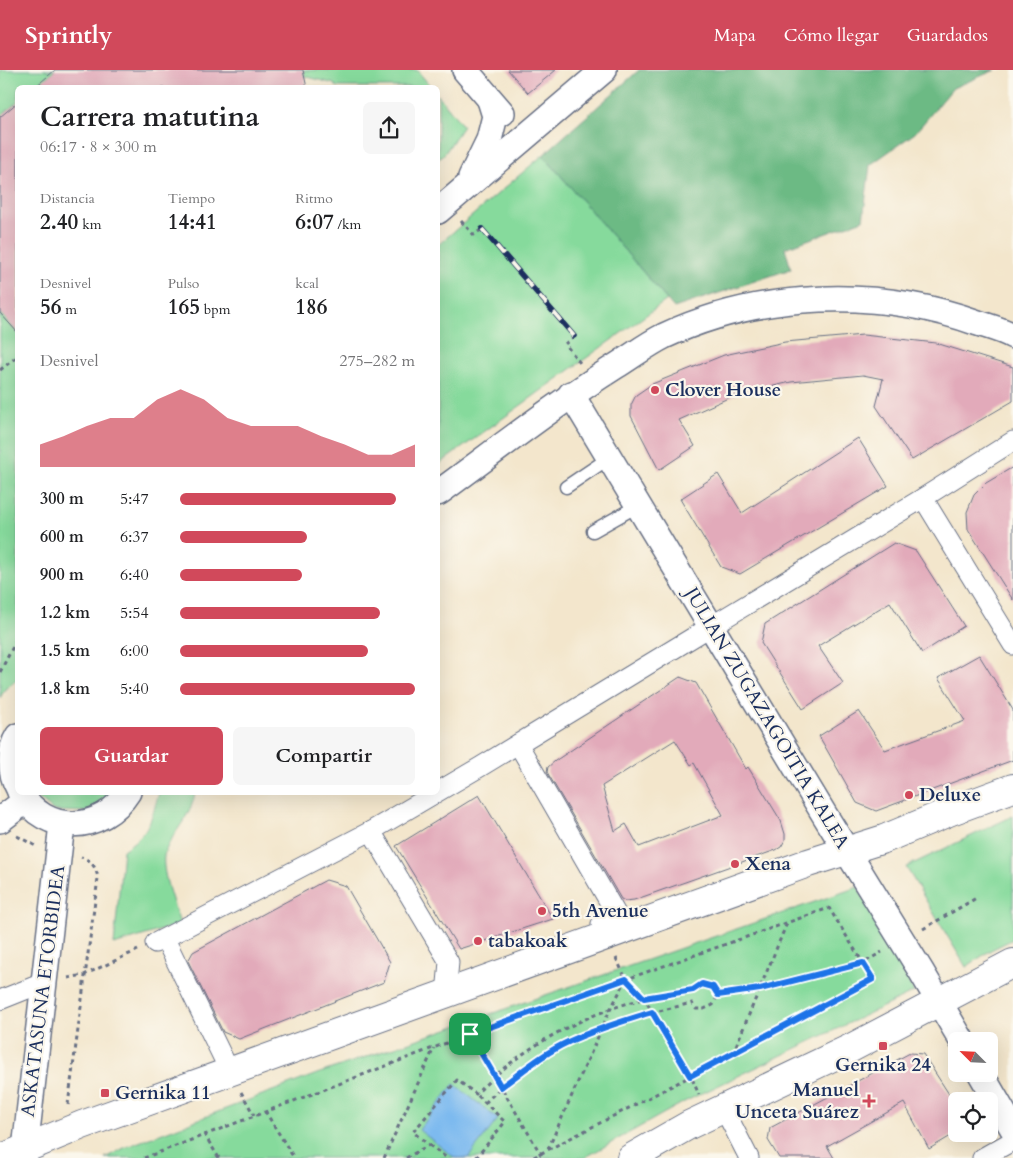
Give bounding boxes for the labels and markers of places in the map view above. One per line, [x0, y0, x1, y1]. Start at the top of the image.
place label: Clover House [665, 377, 781, 403]
marker: Clover House [649, 384, 661, 396]
place label: Deluxe [919, 782, 981, 808]
marker: Deluxe [903, 789, 915, 801]
place label: Xena [745, 851, 792, 877]
marker: Xena [729, 858, 741, 870]
place label: 5th Avenue [552, 898, 649, 924]
marker: 5th Avenue [536, 905, 548, 917]
place label: tabakoak [488, 928, 568, 954]
marker: tabakoak [472, 935, 484, 947]
pin [449, 1013, 491, 1055]
marker: Gernika 24 [877, 1040, 889, 1052]
place label: Gernika 24 [835, 1052, 931, 1078]
place label: Manuel Unceta Suárez [735, 1077, 860, 1125]
place label: Gernika 11 [115, 1080, 211, 1106]
marker: Gernika 11 [99, 1087, 111, 1099]
marker: Manuel Unceta Suárez [863, 1095, 875, 1107]

